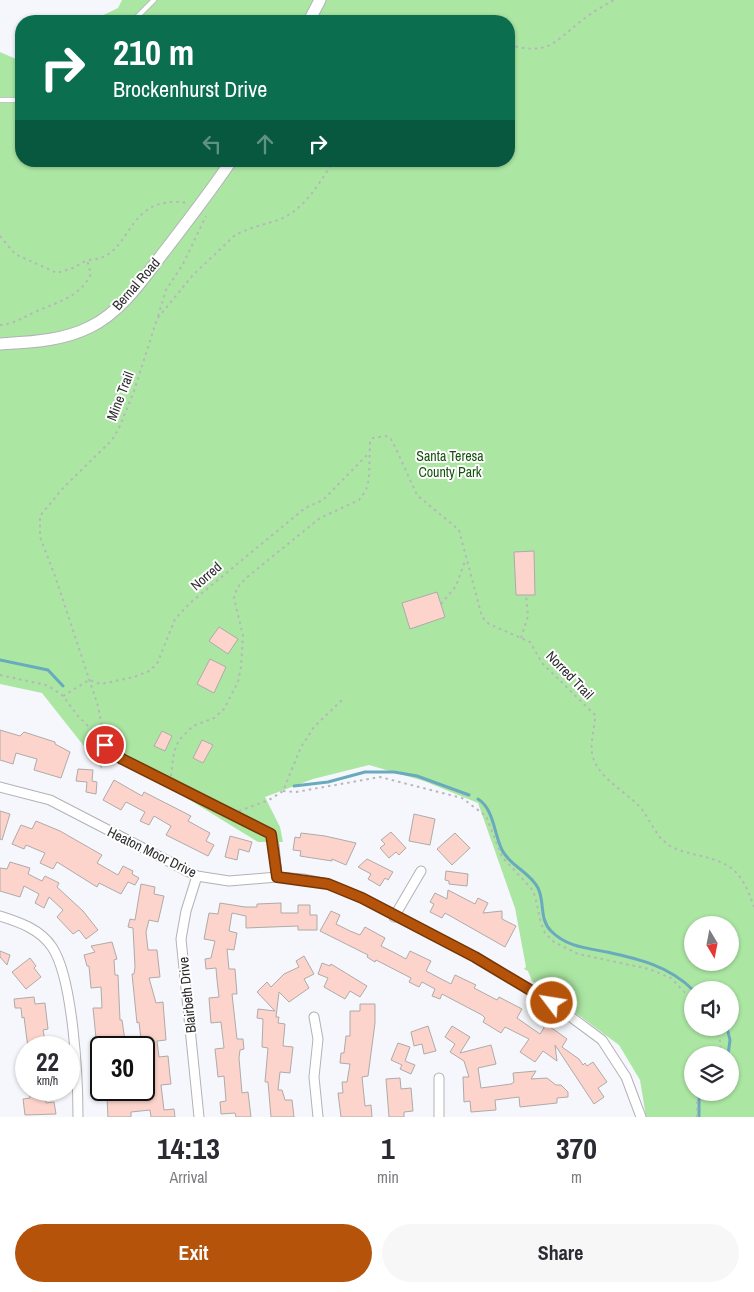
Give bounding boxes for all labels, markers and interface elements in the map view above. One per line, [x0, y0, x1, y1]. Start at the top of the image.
text: 210 m [113, 29, 194, 76]
icon: right [30, 35, 95, 100]
text: Brockenhurst Drive [113, 74, 267, 104]
icon: left [198, 130, 226, 158]
icon: ahead [251, 130, 279, 158]
icon: right [304, 130, 332, 158]
street label: Bernal Road [108, 254, 164, 314]
street label: Mine Trail [102, 369, 138, 423]
park label: Santa Teresa County Park [416, 447, 484, 481]
street label: Norred [187, 558, 225, 594]
street label: Norred Trail [542, 647, 598, 703]
pin [84, 724, 126, 766]
icon: arrive [91, 731, 119, 759]
street label: Heaton Moor Drive [104, 823, 200, 881]
north arrow [684, 916, 739, 971]
map controls [684, 916, 739, 1101]
street label: Blairbeth Drive [174, 956, 200, 1034]
position arrow [525, 976, 577, 1028]
button: sound [684, 981, 739, 1036]
speed limit sign: 30 [90, 1036, 155, 1101]
text: 22 [36, 1045, 59, 1079]
button: layers [684, 1046, 739, 1101]
text: km/h [37, 1073, 58, 1089]
text: 14:13 [157, 1128, 220, 1168]
text: 1 [381, 1128, 395, 1168]
text: 370 [556, 1128, 597, 1168]
text: Arrival [170, 1166, 207, 1188]
text: min [377, 1166, 399, 1188]
text: m [571, 1166, 582, 1188]
button: Exit [15, 1224, 372, 1282]
button: Share [382, 1224, 739, 1282]

